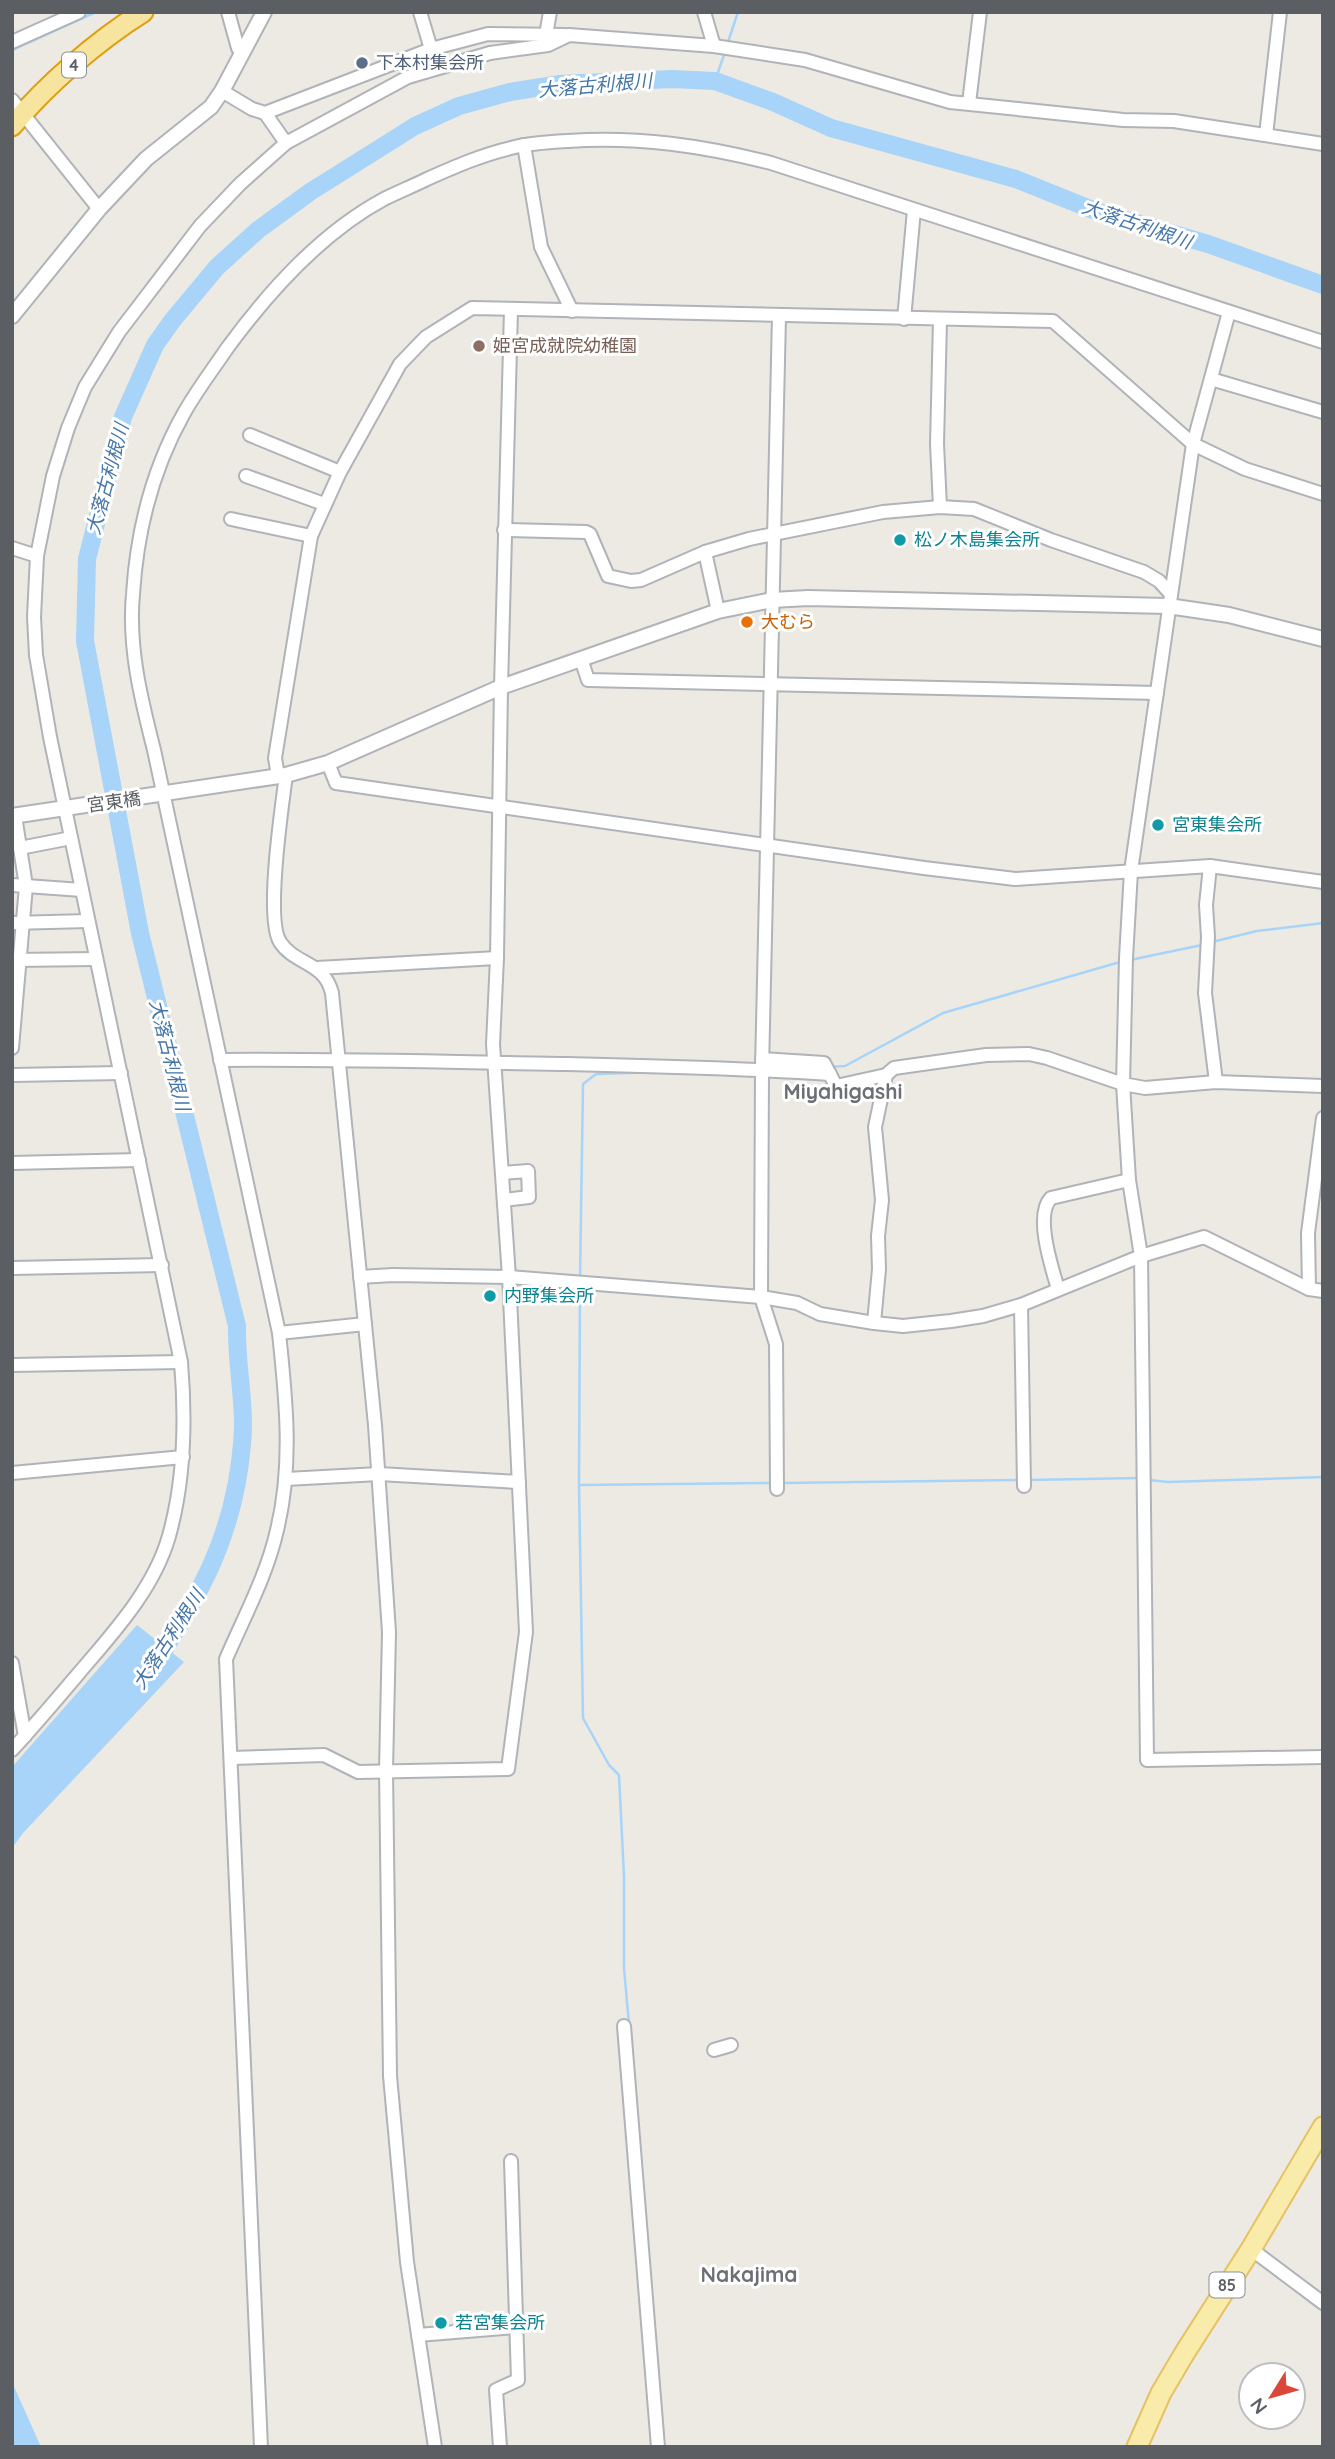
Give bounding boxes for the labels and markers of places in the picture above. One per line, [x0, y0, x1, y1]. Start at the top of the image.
place label: 下本村集会所 [376, 51, 484, 74]
marker: 下本村集会所 [354, 55, 370, 71]
place label: 姫宮成就院幼稚園 [493, 334, 637, 357]
marker: 姫宮成就院幼稚園 [471, 338, 487, 354]
place label: 松ノ木島集会所 [914, 528, 1040, 551]
marker: 松ノ木島集会所 [892, 532, 908, 548]
place label: 大むら [761, 610, 815, 633]
marker: 大むら [739, 614, 755, 630]
place label: 宮東集会所 [1172, 813, 1262, 836]
marker: 宮東集会所 [1150, 817, 1166, 833]
place label: 内野集会所 [504, 1284, 594, 1307]
marker: 内野集会所 [482, 1288, 498, 1304]
place label: 若宮集会所 [455, 2311, 545, 2334]
marker: 若宮集会所 [433, 2315, 449, 2331]

